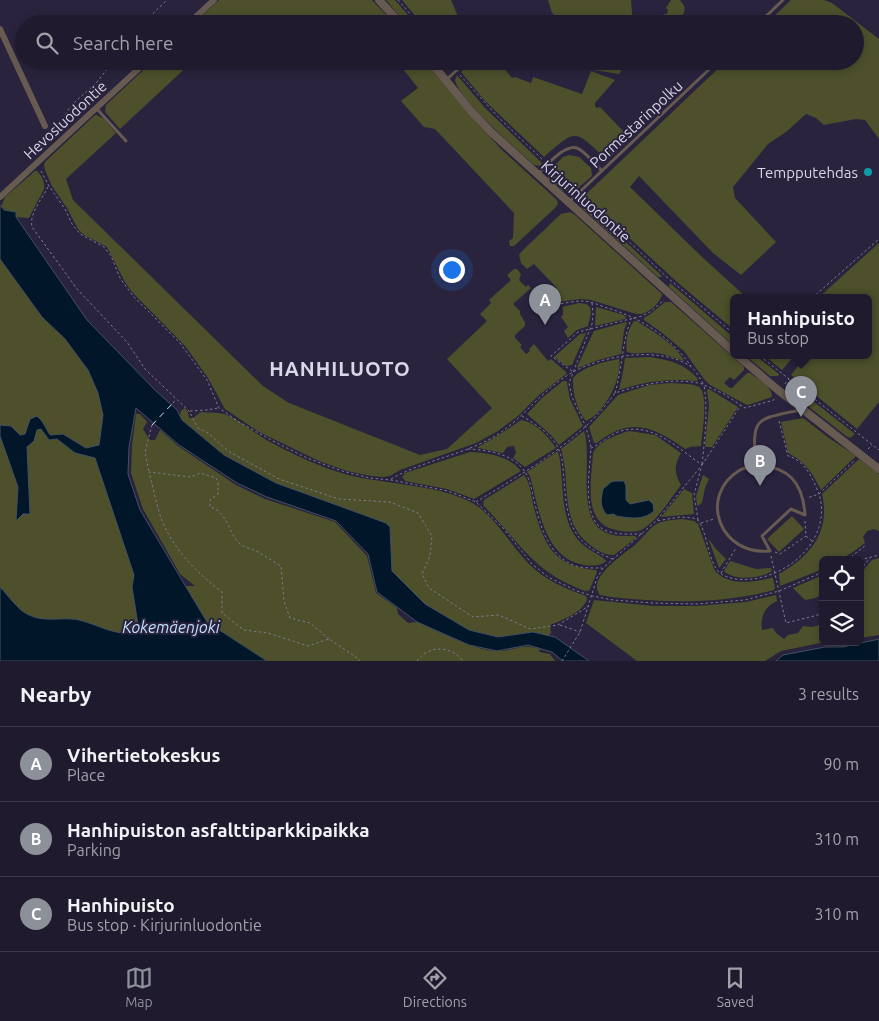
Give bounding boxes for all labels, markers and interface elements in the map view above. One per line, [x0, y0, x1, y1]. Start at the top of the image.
search box [15, 15, 864, 70]
icon: search [33, 29, 61, 57]
text: Search here [73, 32, 173, 54]
street label: Hevosluodontie [20, 77, 110, 163]
street label: Pormestarinpolku [586, 77, 686, 171]
street label: Kirjurinluodontie [538, 157, 634, 245]
place label: Tempputehdas [757, 164, 858, 181]
marker: Tempputehdas [862, 166, 874, 178]
your location [439, 257, 465, 283]
pin: A [529, 284, 561, 325]
popup [730, 294, 872, 359]
text: Hanhipuisto [747, 307, 855, 329]
text: Bus stop [747, 329, 809, 347]
district label: HANHILUOTO [269, 357, 411, 380]
pin: C [785, 376, 817, 417]
pin: B [744, 445, 776, 486]
map controls [819, 556, 864, 646]
button: locate [819, 556, 864, 601]
button: layers [819, 601, 864, 646]
water label: Kokemäenjoki [122, 618, 221, 636]
text: Nearby [20, 682, 91, 706]
text: 3 results [798, 685, 859, 703]
text: Vihertietokeskus [67, 744, 220, 766]
text: A [30, 755, 42, 773]
text: 90 m [823, 755, 859, 773]
text: Place [67, 766, 105, 784]
text: Hanhipuiston asfalttiparkkipaikka [67, 819, 370, 841]
text: B [31, 830, 41, 848]
text: 310 m [814, 830, 859, 848]
text: Parking [67, 841, 121, 859]
text: Hanhipuisto [67, 894, 175, 916]
text: C [31, 905, 41, 923]
text: 310 m [814, 905, 859, 923]
text: Bus stop · Kirjurinluodontie [67, 916, 262, 934]
tab: Map [125, 964, 153, 1010]
tab: Directions [403, 964, 467, 1010]
tab: Saved [717, 964, 754, 1010]

